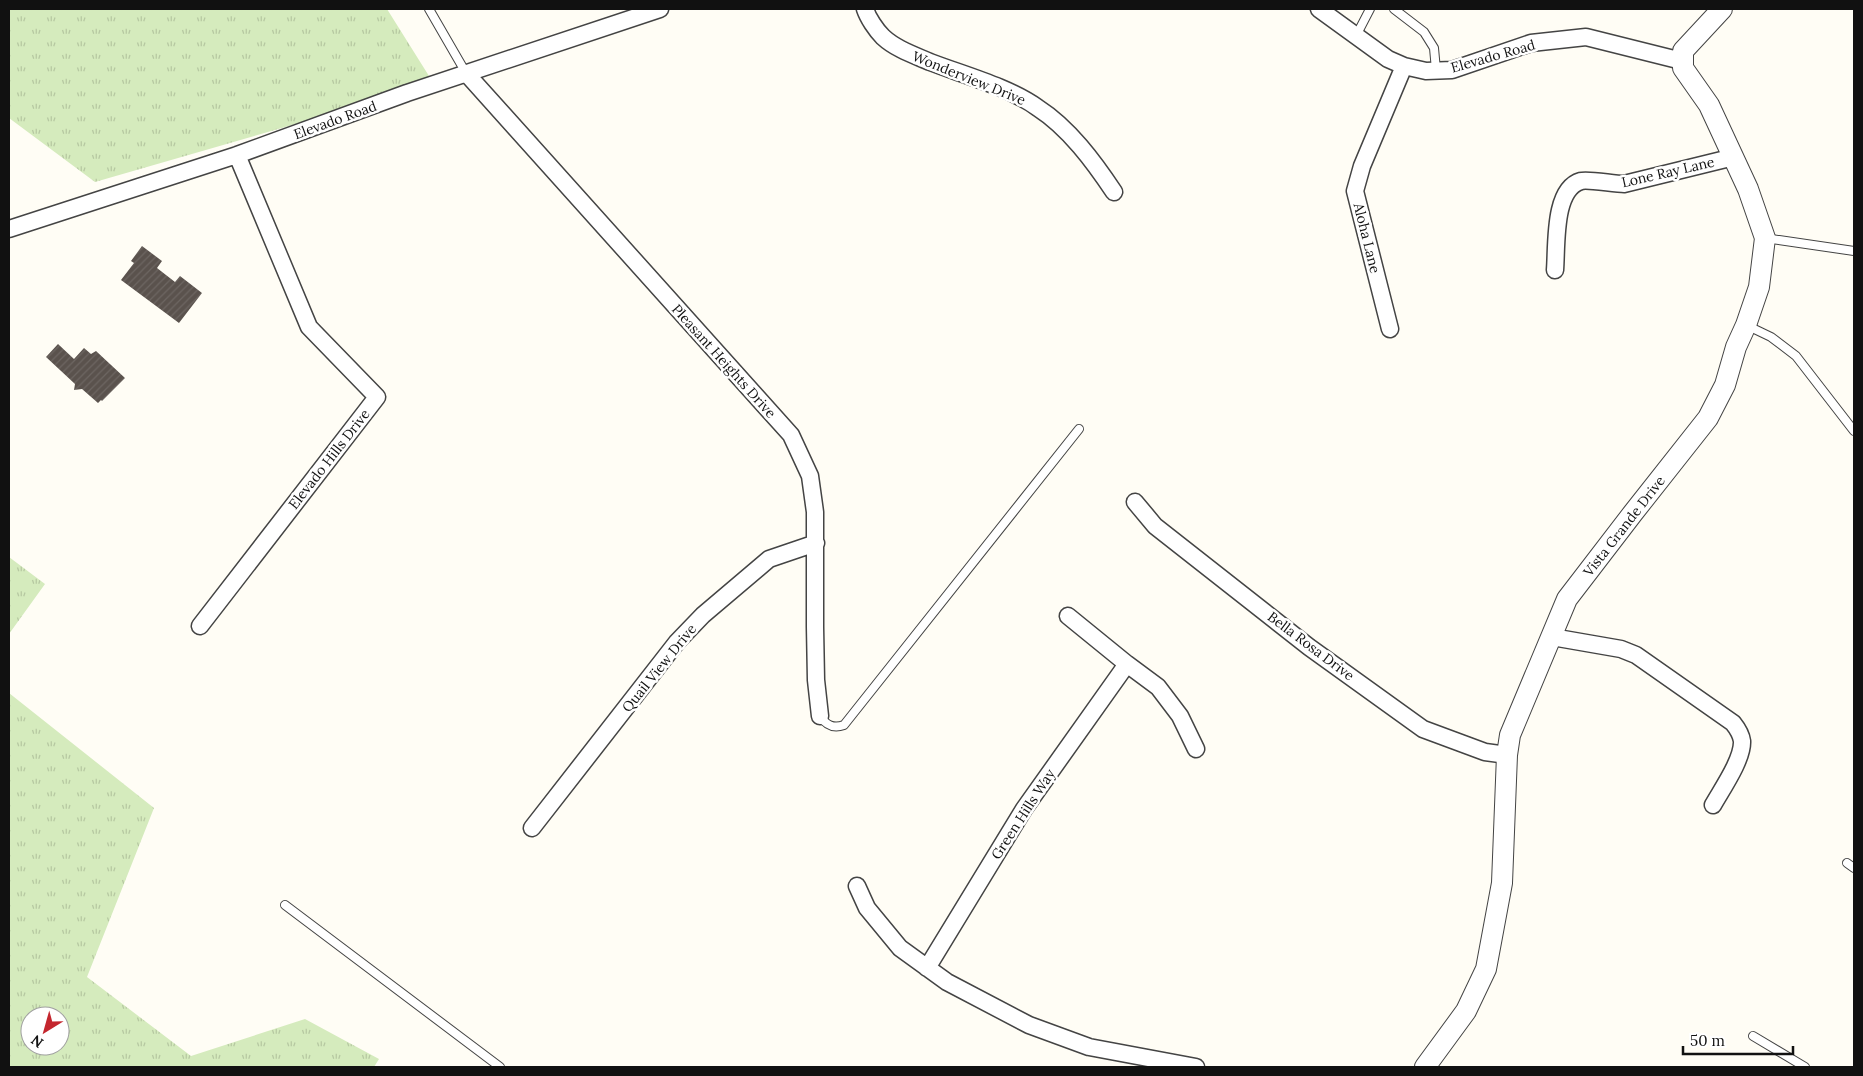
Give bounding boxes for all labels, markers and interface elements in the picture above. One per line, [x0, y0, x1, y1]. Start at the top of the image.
street label: Elevado Road [1449, 35, 1537, 77]
street label: Wonderview Drive [910, 47, 1029, 109]
street label: Elevado Road [291, 97, 379, 143]
street label: Lone Ray Lane [1620, 152, 1717, 191]
street label: Aloha Lane [1349, 200, 1385, 275]
street label: Pleasant Heights Drive [668, 300, 780, 422]
street label: Elevado Hills Drive [284, 405, 374, 513]
street label: Vista Grande Drive [1579, 472, 1669, 581]
street label: Bella Rosa Drive [1264, 607, 1358, 685]
street label: Quail View Drive [618, 620, 700, 716]
street label: Green Hills Way [987, 765, 1059, 863]
north arrow [20, 1006, 70, 1056]
scale bar [1683, 1024, 1793, 1056]
text: N [27, 1031, 47, 1052]
text: 50 m [1690, 1031, 1725, 1050]

